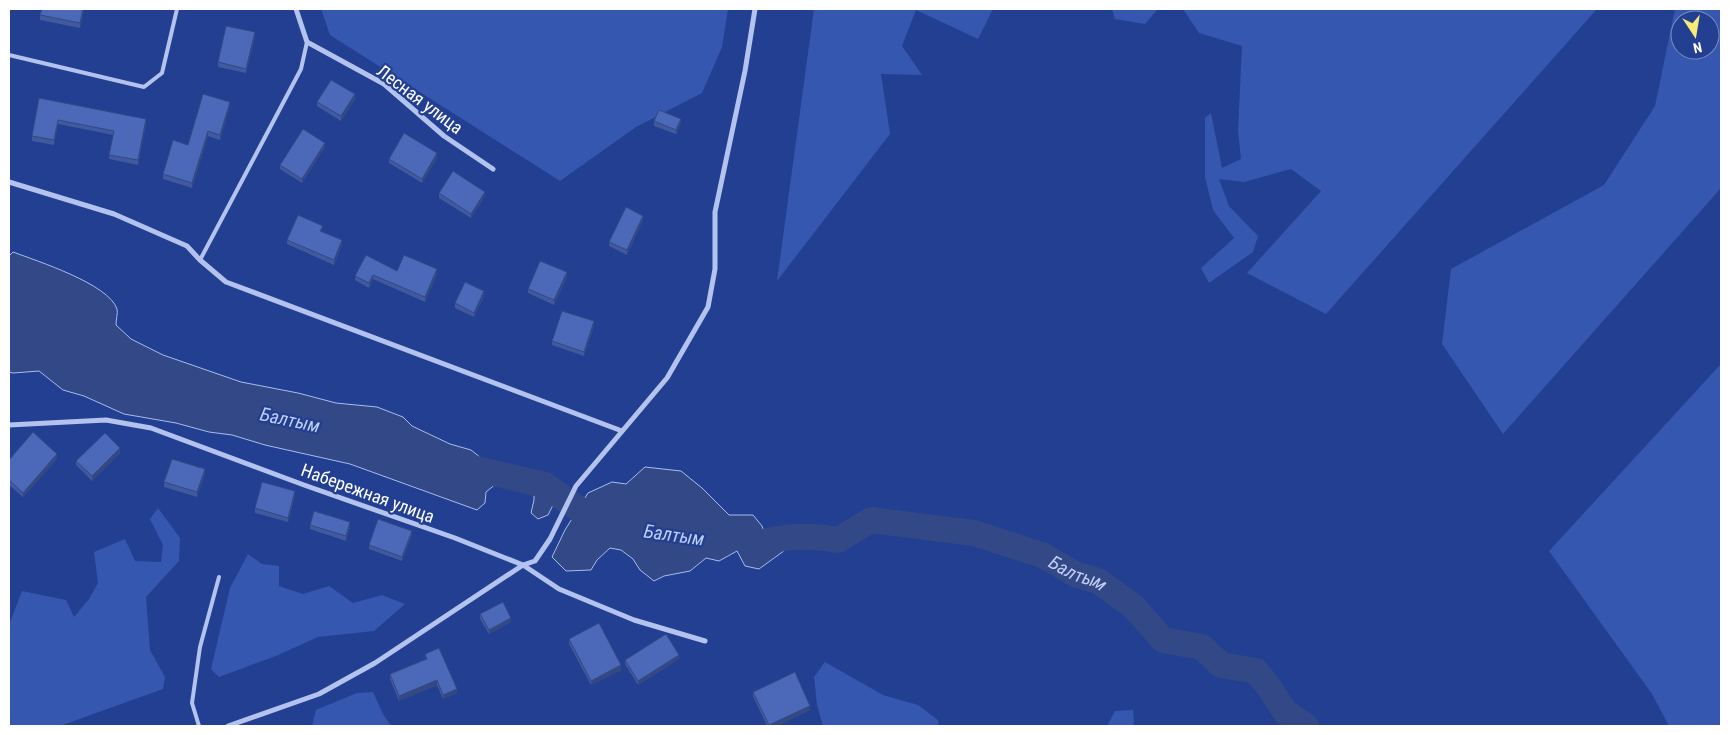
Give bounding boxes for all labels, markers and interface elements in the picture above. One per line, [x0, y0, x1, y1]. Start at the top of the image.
north arrow [1670, 10, 1720, 60]
text: N [1692, 39, 1704, 56]
street label: Лесная улица [373, 60, 467, 138]
water label: Балтым [258, 402, 322, 438]
street label: Набережная улица [298, 459, 438, 527]
water label: Балтым [642, 519, 706, 551]
water label: Балтым [1045, 550, 1112, 596]

